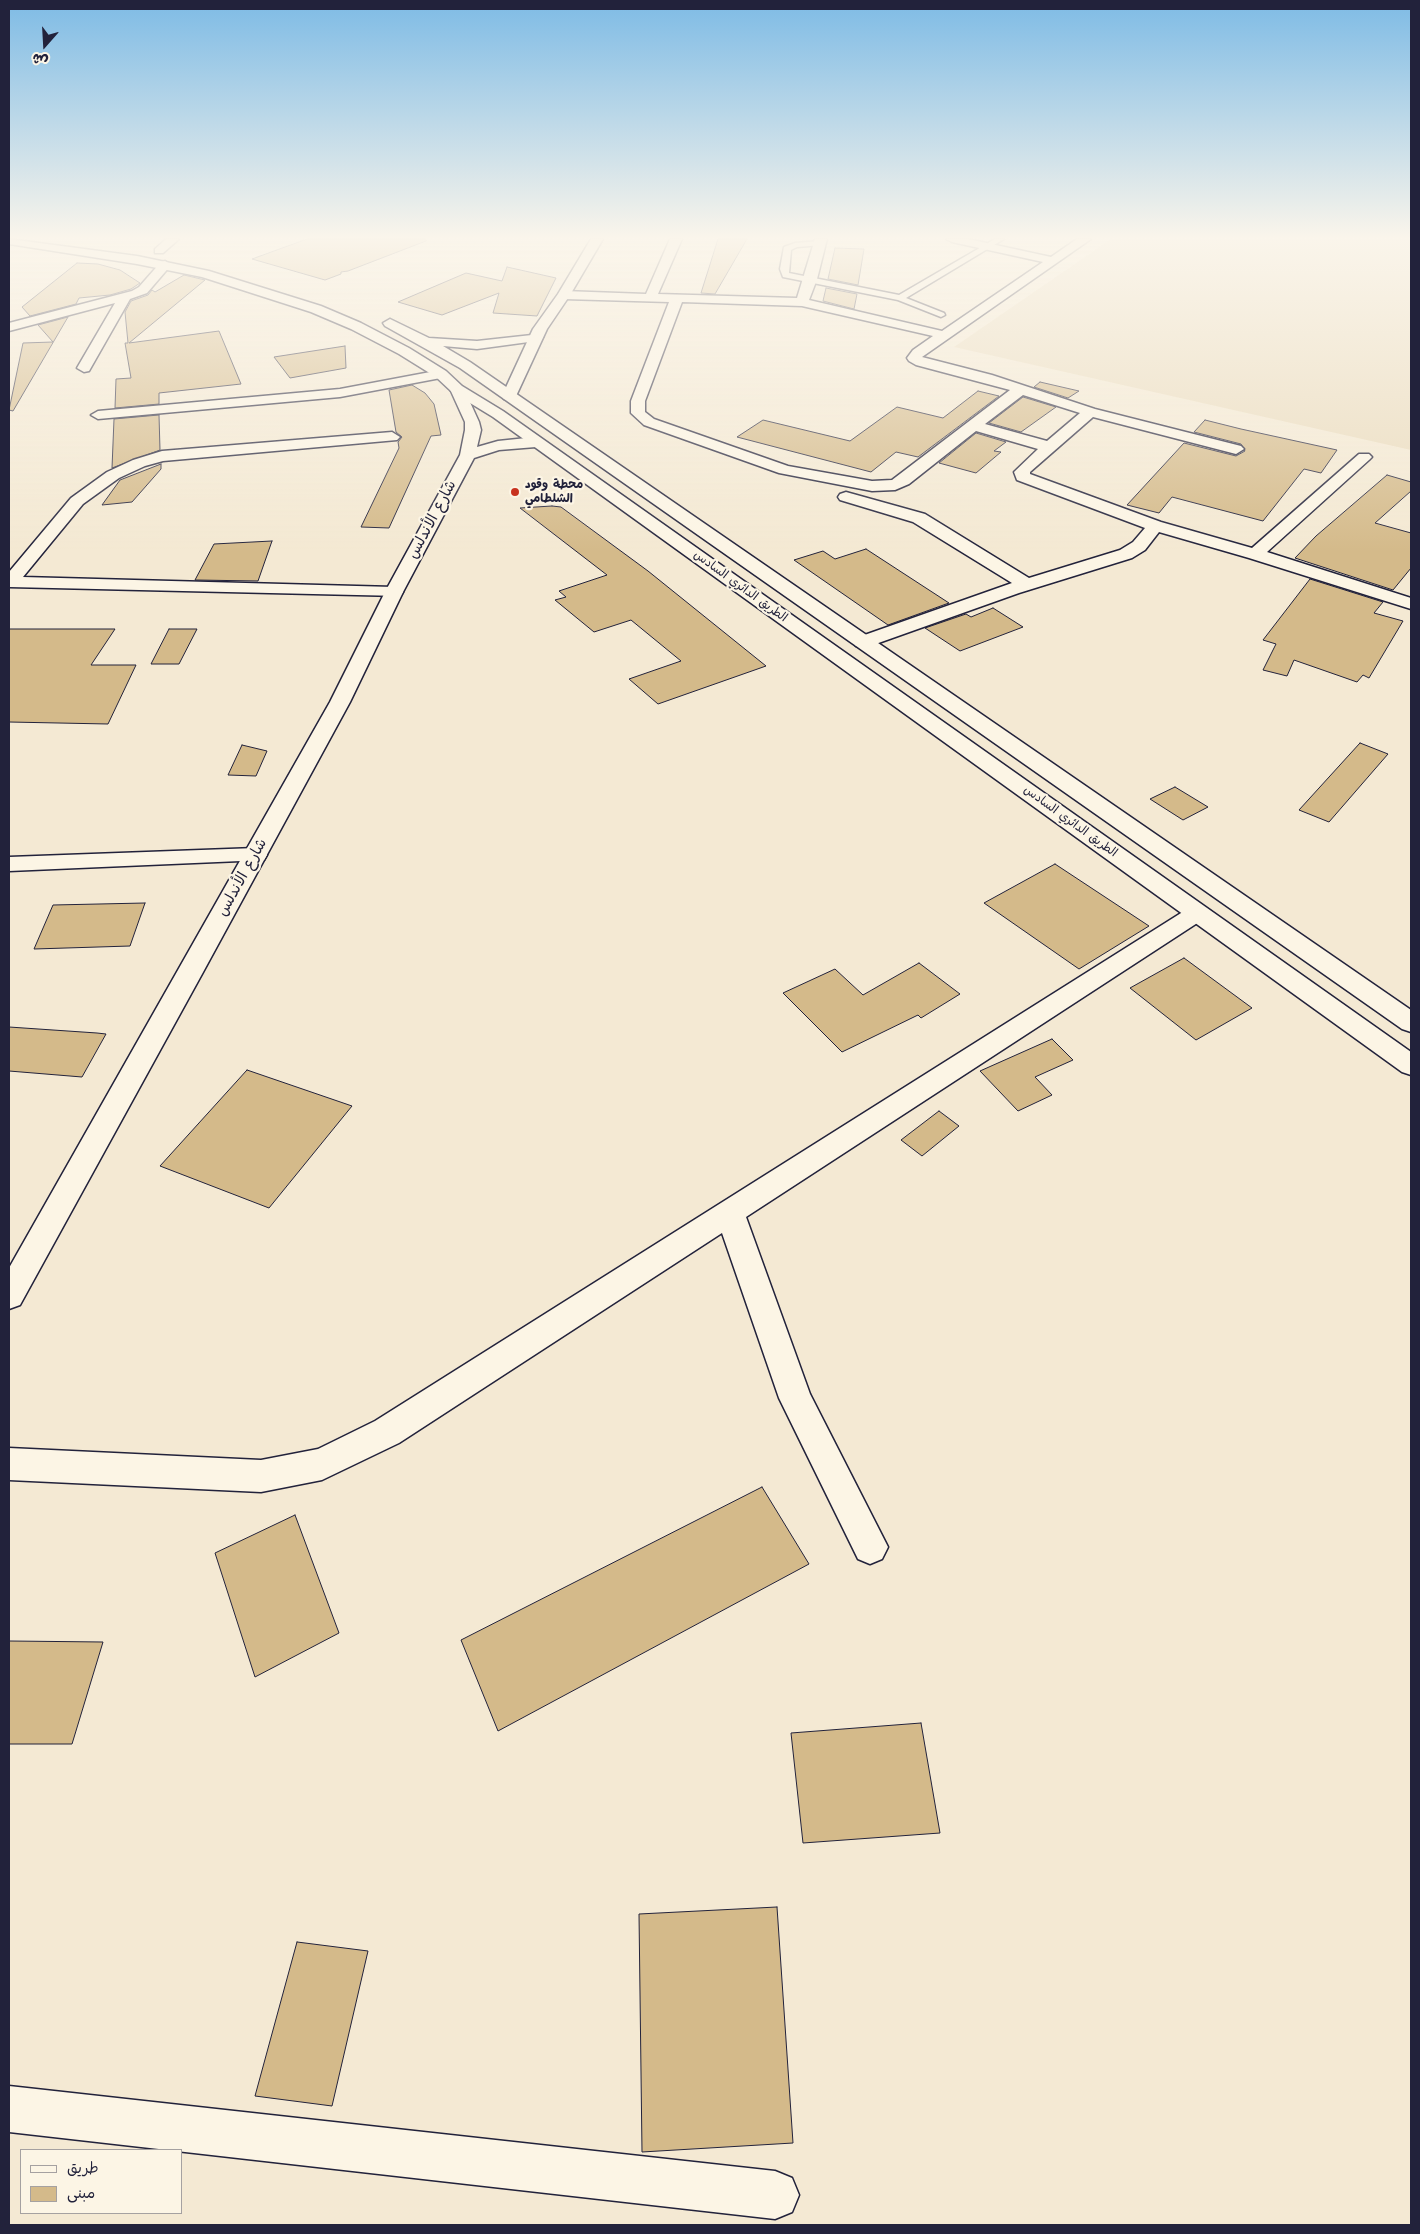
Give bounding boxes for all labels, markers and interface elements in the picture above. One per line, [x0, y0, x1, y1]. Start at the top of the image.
north arrow [20, 20, 70, 70]
text: ش [30, 47, 51, 71]
street label: شارع الأندلس [405, 478, 461, 562]
place label: محطة وقود الشلطامي [525, 478, 583, 506]
marker: محطة وقود الشلطامي [509, 486, 521, 498]
street label: الطريق الدائري السادس [690, 548, 790, 626]
street label: الطريق الدائري السادس [1020, 783, 1120, 861]
street label: شارع الأندلس [214, 836, 272, 920]
legend [20, 2149, 182, 2214]
text: طريق [67, 2158, 99, 2179]
text: مبنى [67, 2183, 95, 2204]

